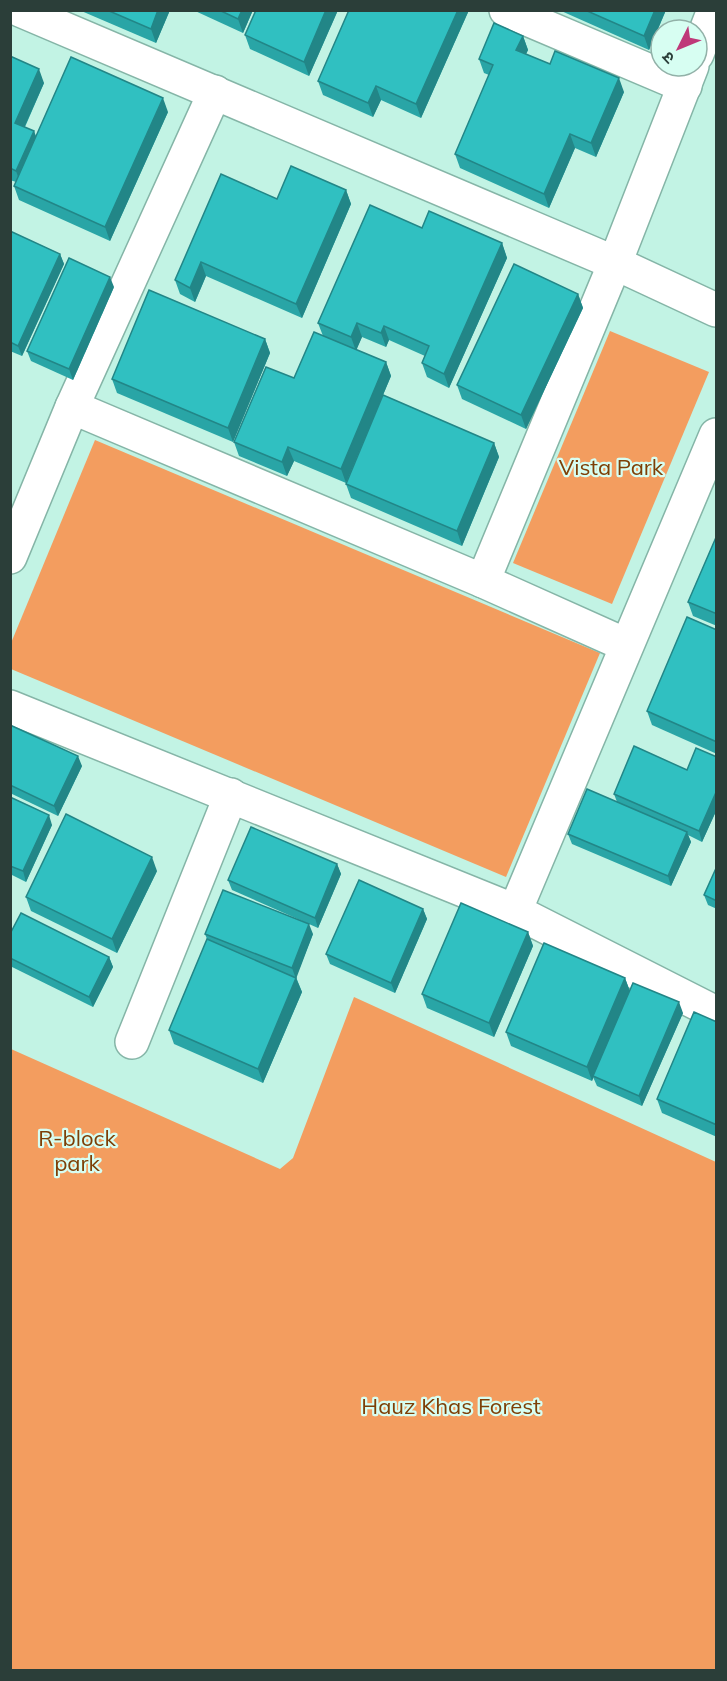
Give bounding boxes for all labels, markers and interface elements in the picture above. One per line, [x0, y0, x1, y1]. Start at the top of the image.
north arrow [649, 18, 709, 78]
text: उ [657, 48, 679, 68]
park label: Vista Park [559, 453, 664, 481]
park label: R-block park [38, 1124, 116, 1177]
park label: Hauz Khas Forest [361, 1392, 541, 1420]

